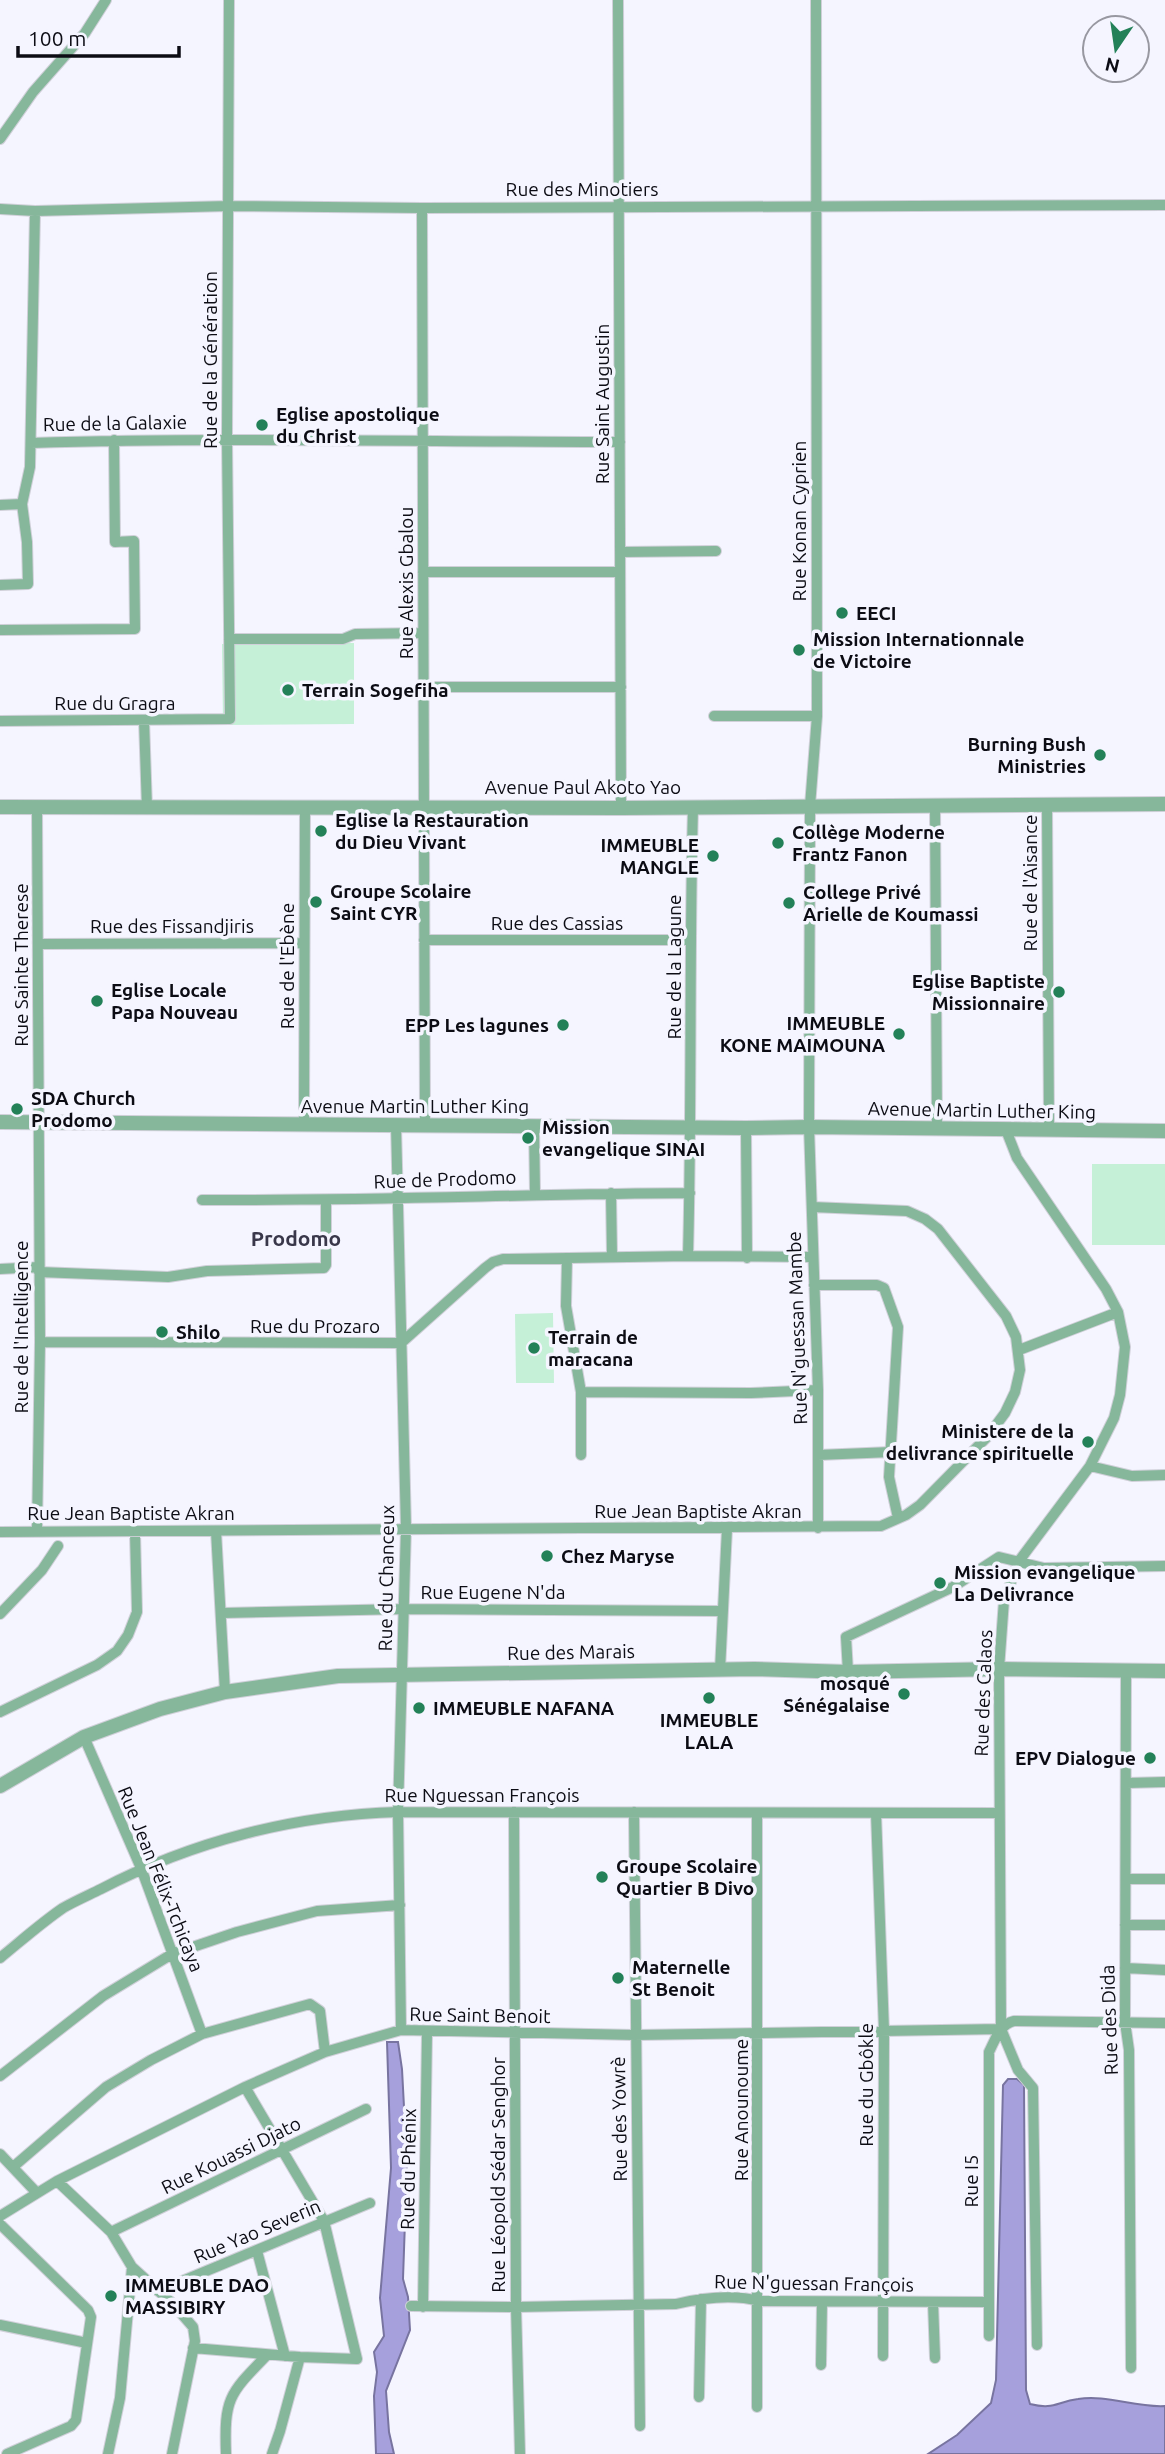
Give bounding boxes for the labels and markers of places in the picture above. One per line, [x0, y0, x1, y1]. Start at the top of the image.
place label: Eglise apostolique du Christ [276, 403, 440, 447]
marker: Eglise apostolique du Christ [254, 417, 270, 433]
place label: EECI [856, 602, 896, 624]
marker: EECI [834, 605, 850, 621]
place label: Mission Internationnale de Victoire [813, 628, 1025, 672]
marker: Mission Internationnale de Victoire [791, 642, 807, 658]
place label: Terrain Sogefiha [302, 679, 449, 701]
marker: Terrain Sogefiha [280, 682, 296, 698]
place label: Burning Bush Ministries [967, 733, 1086, 777]
marker: Burning Bush Ministries [1092, 747, 1108, 763]
place label: Eglise la Restauration du Dieu Vivant [335, 809, 529, 853]
place label: Collège Moderne Frantz Fanon [792, 821, 945, 865]
marker: Eglise la Restauration du Dieu Vivant [313, 823, 329, 839]
place label: IMMEUBLE MANGLE [601, 834, 699, 878]
marker: Collège Moderne Frantz Fanon [770, 835, 786, 851]
marker: IMMEUBLE MANGLE [705, 848, 721, 864]
place label: Groupe Scolaire Saint CYR [330, 880, 472, 924]
place label: College Privé Arielle de Koumassi [803, 881, 979, 925]
marker: Groupe Scolaire Saint CYR [308, 894, 324, 910]
marker: College Privé Arielle de Koumassi [781, 895, 797, 911]
place label: Eglise Baptiste Missionnaire [912, 970, 1045, 1014]
place label: Eglise Locale Papa Nouveau [111, 979, 238, 1023]
marker: Eglise Baptiste Missionnaire [1051, 984, 1067, 1000]
marker: Eglise Locale Papa Nouveau [89, 993, 105, 1009]
place label: IMMEUBLE KONE MAIMOUNA [720, 1012, 886, 1056]
place label: EPP Les lagunes [405, 1014, 549, 1036]
marker: EPP Les lagunes [555, 1017, 571, 1033]
marker: IMMEUBLE KONE MAIMOUNA [891, 1026, 907, 1042]
place label: SDA Church Prodomo [31, 1087, 136, 1131]
marker: SDA Church Prodomo [9, 1101, 25, 1117]
place label: Mission evangelique SINAI [542, 1116, 705, 1160]
marker: Mission evangelique SINAI [520, 1130, 536, 1146]
place label: Shilo [176, 1321, 220, 1343]
marker: Shilo [154, 1324, 170, 1340]
place label: Terrain de maracana [548, 1326, 638, 1370]
marker: Terrain de maracana [526, 1340, 542, 1356]
place label: Ministere de la delivrance spirituelle [886, 1420, 1074, 1464]
marker: Ministere de la delivrance spirituelle [1080, 1434, 1096, 1450]
place label: Chez Maryse [561, 1545, 675, 1567]
marker: Chez Maryse [539, 1548, 555, 1564]
place label: Mission evangelique La Delivrance [954, 1561, 1136, 1605]
marker: Mission evangelique La Delivrance [932, 1575, 948, 1591]
place label: mosqué Sénégalaise [783, 1672, 890, 1716]
marker: mosqué Sénégalaise [896, 1686, 912, 1702]
marker: IMMEUBLE LALA [701, 1690, 717, 1706]
place label: IMMEUBLE NAFANA [433, 1697, 615, 1719]
marker: IMMEUBLE NAFANA [411, 1700, 427, 1716]
place label: IMMEUBLE LALA [660, 1709, 758, 1753]
place label: EPV Dialogue [1015, 1747, 1136, 1769]
marker: EPV Dialogue [1142, 1750, 1158, 1766]
place label: Groupe Scolaire Quartier B Divo [616, 1855, 758, 1899]
marker: Groupe Scolaire Quartier B Divo [594, 1869, 610, 1885]
place label: Maternelle St Benoit [632, 1956, 730, 2000]
marker: Maternelle St Benoit [610, 1970, 626, 1986]
place label: IMMEUBLE DAO MASSIBIRY [125, 2274, 269, 2318]
marker: IMMEUBLE DAO MASSIBIRY [103, 2288, 119, 2304]

